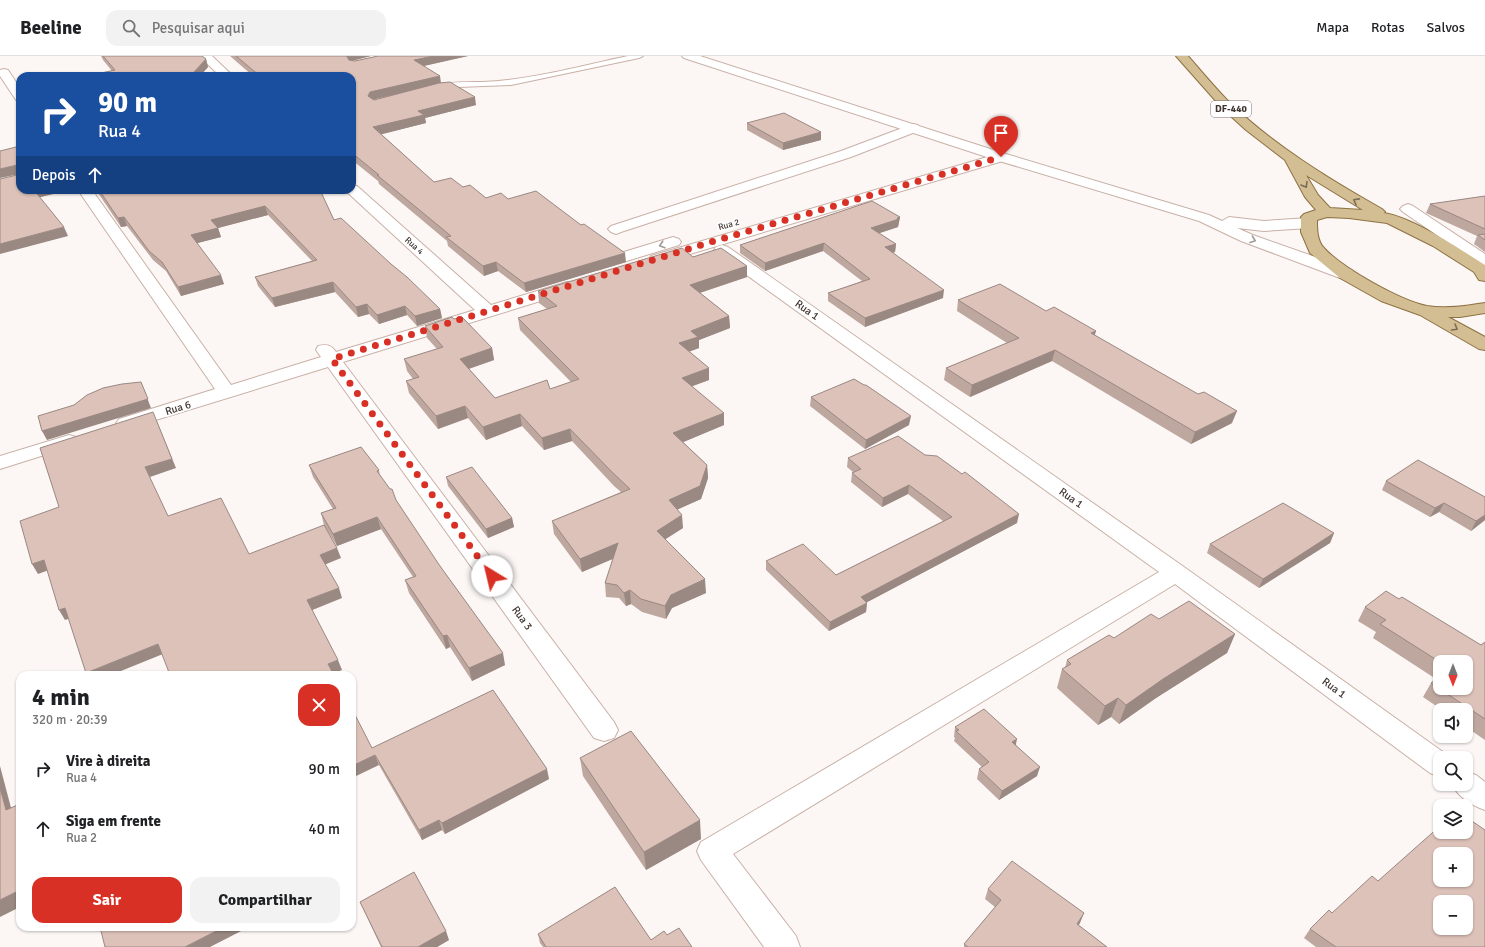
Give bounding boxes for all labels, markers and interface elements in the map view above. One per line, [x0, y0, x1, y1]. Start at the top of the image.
search box [106, 10, 386, 46]
text: Beeline [20, 16, 82, 40]
icon: search [120, 17, 142, 39]
text: Pesquisar aqui [152, 19, 245, 37]
text: Mapa [1316, 19, 1349, 36]
text: Rotas [1371, 19, 1405, 36]
text: Salvos [1427, 19, 1465, 36]
text: 90 m [98, 86, 157, 120]
icon: right [32, 88, 84, 140]
road number: DF-440 [1211, 101, 1251, 117]
pin [984, 116, 1018, 157]
text: Rua 4 [98, 120, 141, 142]
icon: arrive [990, 122, 1012, 144]
icon: ahead [84, 164, 106, 186]
text: Depois [32, 166, 76, 184]
one-way arrow [1300, 181, 1307, 188]
one-way arrow [1353, 198, 1361, 206]
street label: Rua 2 [717, 217, 741, 233]
street label: Rua 4 [402, 235, 426, 257]
one-way arrow [1249, 235, 1256, 243]
one-way arrow [659, 240, 666, 249]
street label: Rua 1 [792, 297, 822, 323]
one-way arrow [1451, 323, 1458, 330]
street label: Rua 6 [164, 398, 193, 418]
street label: Rua 1 [1056, 485, 1086, 511]
position arrow [471, 555, 513, 597]
street label: Rua 3 [509, 604, 535, 633]
north arrow [1433, 655, 1473, 695]
map controls [1433, 655, 1473, 935]
street label: Rua 1 [1320, 675, 1349, 701]
text: 4 min [32, 682, 90, 712]
button: close [298, 684, 340, 726]
button: sound [1433, 703, 1473, 743]
text: 320 m · 20:39 [32, 712, 108, 728]
button: search [1433, 751, 1473, 791]
text: Vire à direita [66, 752, 150, 770]
icon: right [32, 758, 54, 780]
text: 90 m [309, 760, 340, 778]
text: Rua 4 [66, 770, 97, 786]
button: layers [1433, 799, 1473, 839]
text: Siga em frente [66, 812, 161, 830]
icon: ahead [32, 818, 54, 840]
text: 40 m [309, 820, 340, 838]
text: Rua 2 [66, 830, 97, 846]
button: + [1433, 847, 1473, 887]
button: Sair [32, 877, 182, 923]
button: Compartilhar [190, 877, 340, 923]
button: − [1433, 895, 1473, 935]

